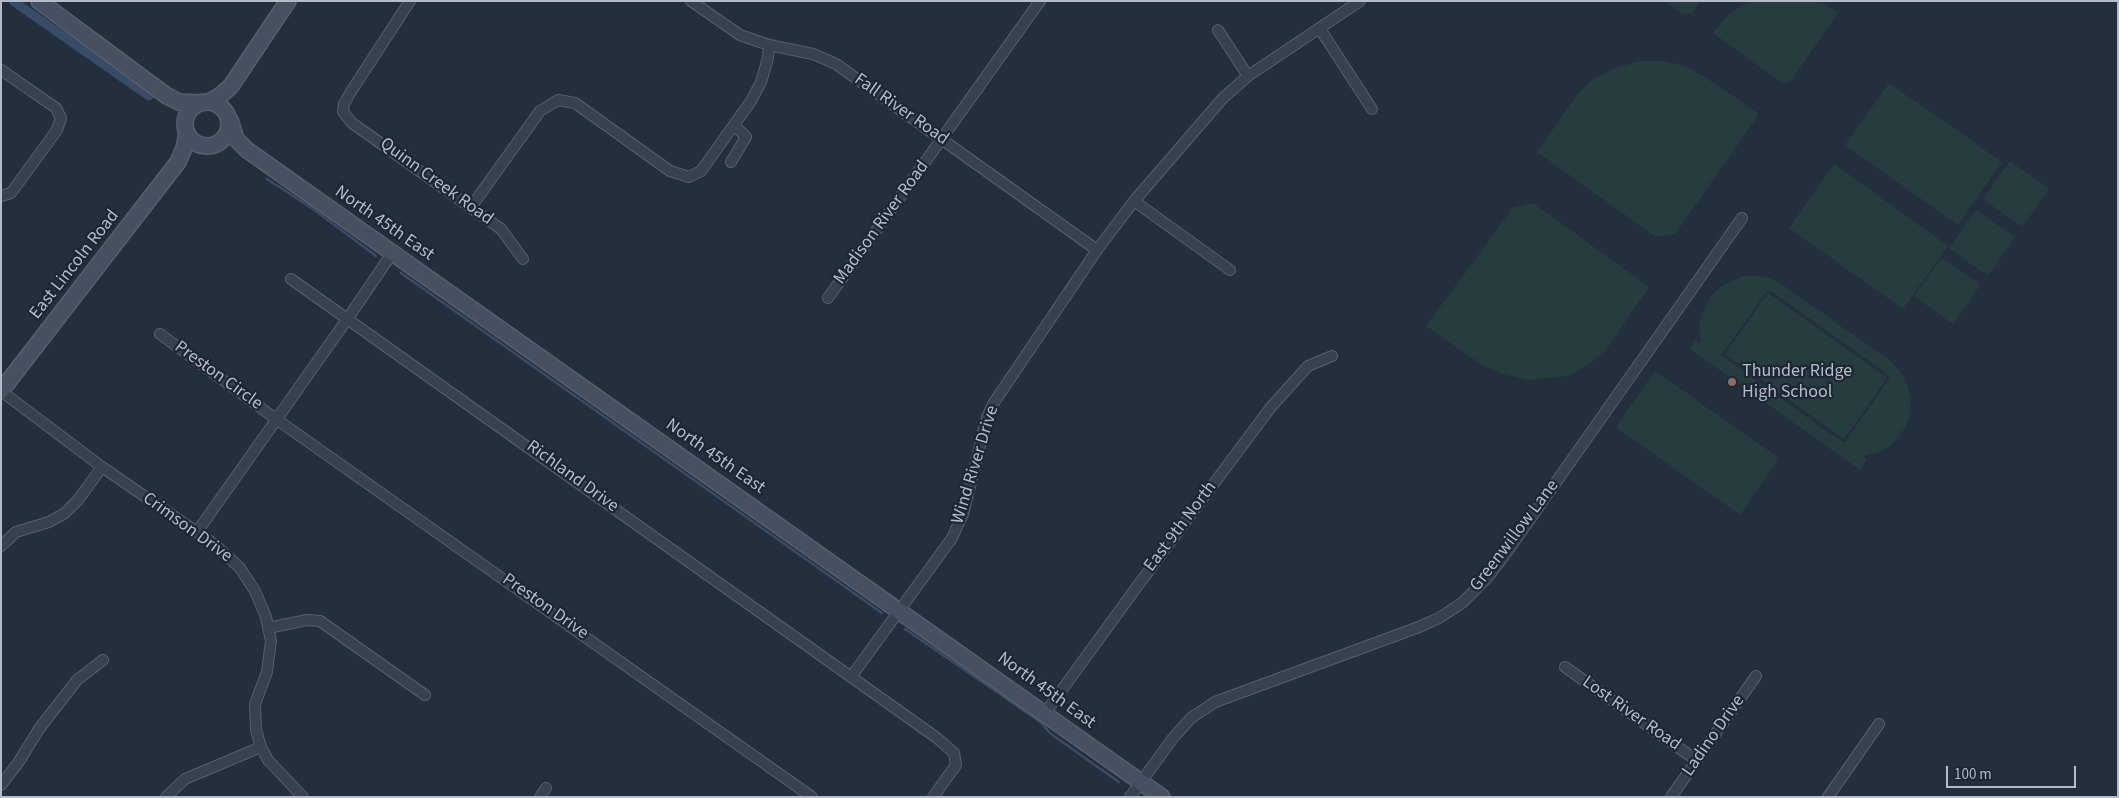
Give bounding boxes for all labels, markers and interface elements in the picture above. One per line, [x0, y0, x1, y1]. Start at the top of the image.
street label: Fall River Road [850, 69, 952, 151]
street label: Quinn Creek Road [375, 134, 497, 230]
street label: Madison River Road [830, 157, 934, 289]
street label: North 45th East [330, 182, 438, 266]
street label: East Lincoln Road [26, 206, 124, 324]
street label: Preston Circle [170, 337, 266, 415]
place label: Thunder Ridge High School [1742, 361, 1852, 404]
marker: Thunder Ridge High School [1726, 376, 1738, 388]
street label: Wind River Drive [948, 403, 1004, 527]
street label: North 45th East [661, 415, 769, 499]
street label: Richland Drive [522, 436, 622, 518]
street label: Greenwillow Lane [1466, 476, 1564, 596]
street label: East 9th North [1140, 478, 1222, 576]
street label: Crimson Drive [138, 488, 236, 568]
street label: Preston Drive [498, 569, 592, 645]
street label: North 45th East [993, 648, 1099, 734]
street label: Lost River Road [1577, 672, 1685, 756]
street label: Ladino Drive [1678, 691, 1750, 781]
scale bar [1949, 756, 2079, 788]
text: 100 m [1954, 764, 1992, 785]

